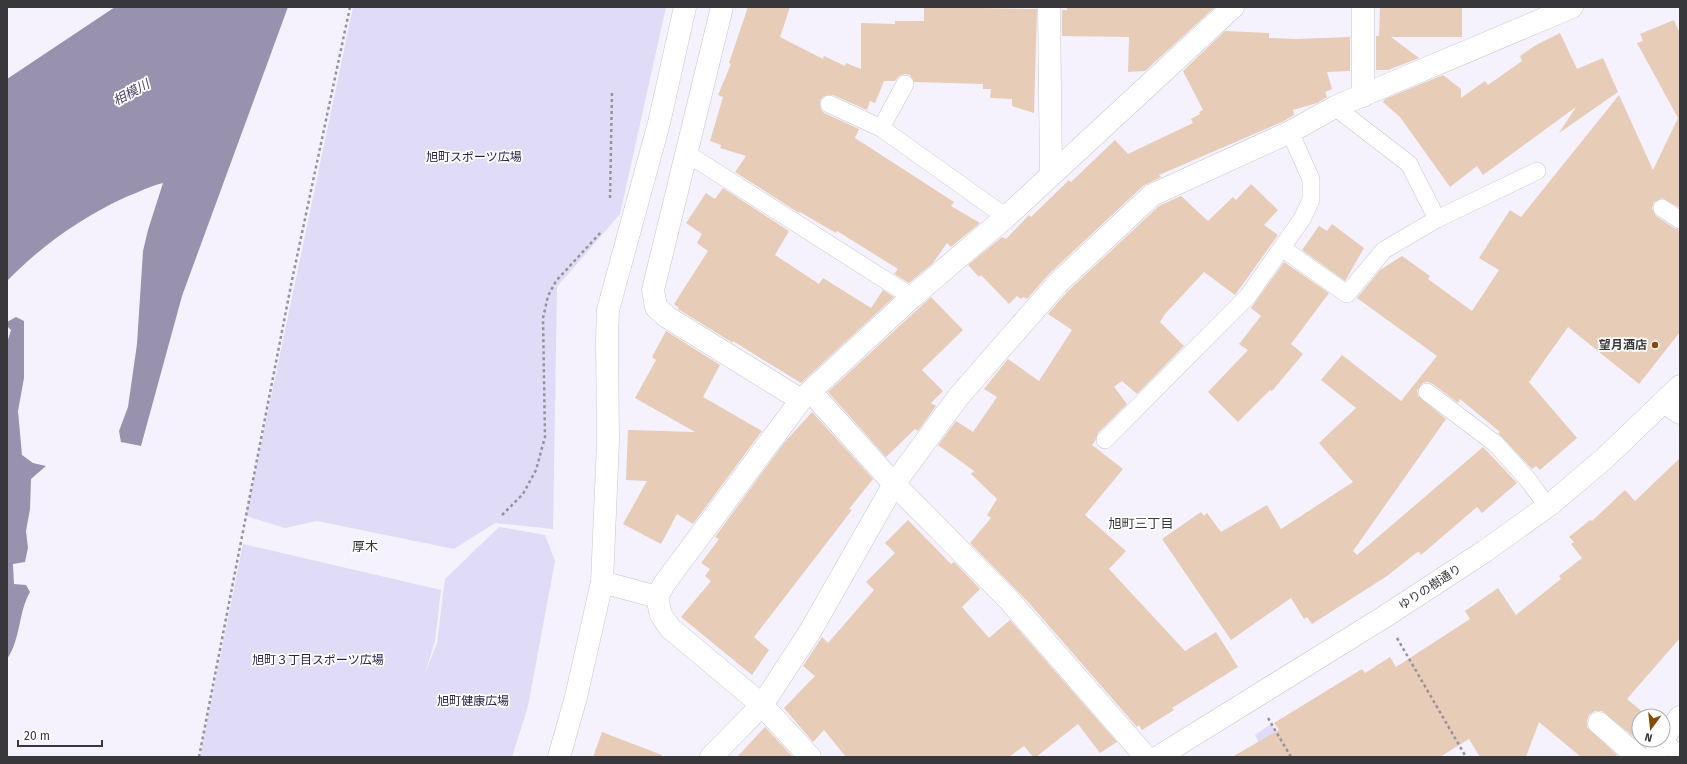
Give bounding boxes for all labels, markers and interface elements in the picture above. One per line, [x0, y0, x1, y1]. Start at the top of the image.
water label: 相模川 [111, 75, 154, 108]
park label: 旭町スポーツ広場 [426, 150, 522, 164]
place label: 望月酒店 [1599, 338, 1647, 352]
marker: 望月酒店 [1650, 340, 1660, 350]
district label: 旭町三丁目 [1108, 516, 1174, 531]
district label: 厚木 [352, 539, 378, 554]
street label: ゆりの樹通り [1396, 562, 1464, 612]
park label: 旭町３丁目スポーツ広場 [252, 653, 384, 667]
park label: 旭町健康広場 [437, 694, 509, 708]
north arrow [1631, 708, 1671, 748]
scale bar [18, 722, 102, 748]
text: 20 m [24, 729, 50, 743]
text: N [1643, 730, 1654, 744]

